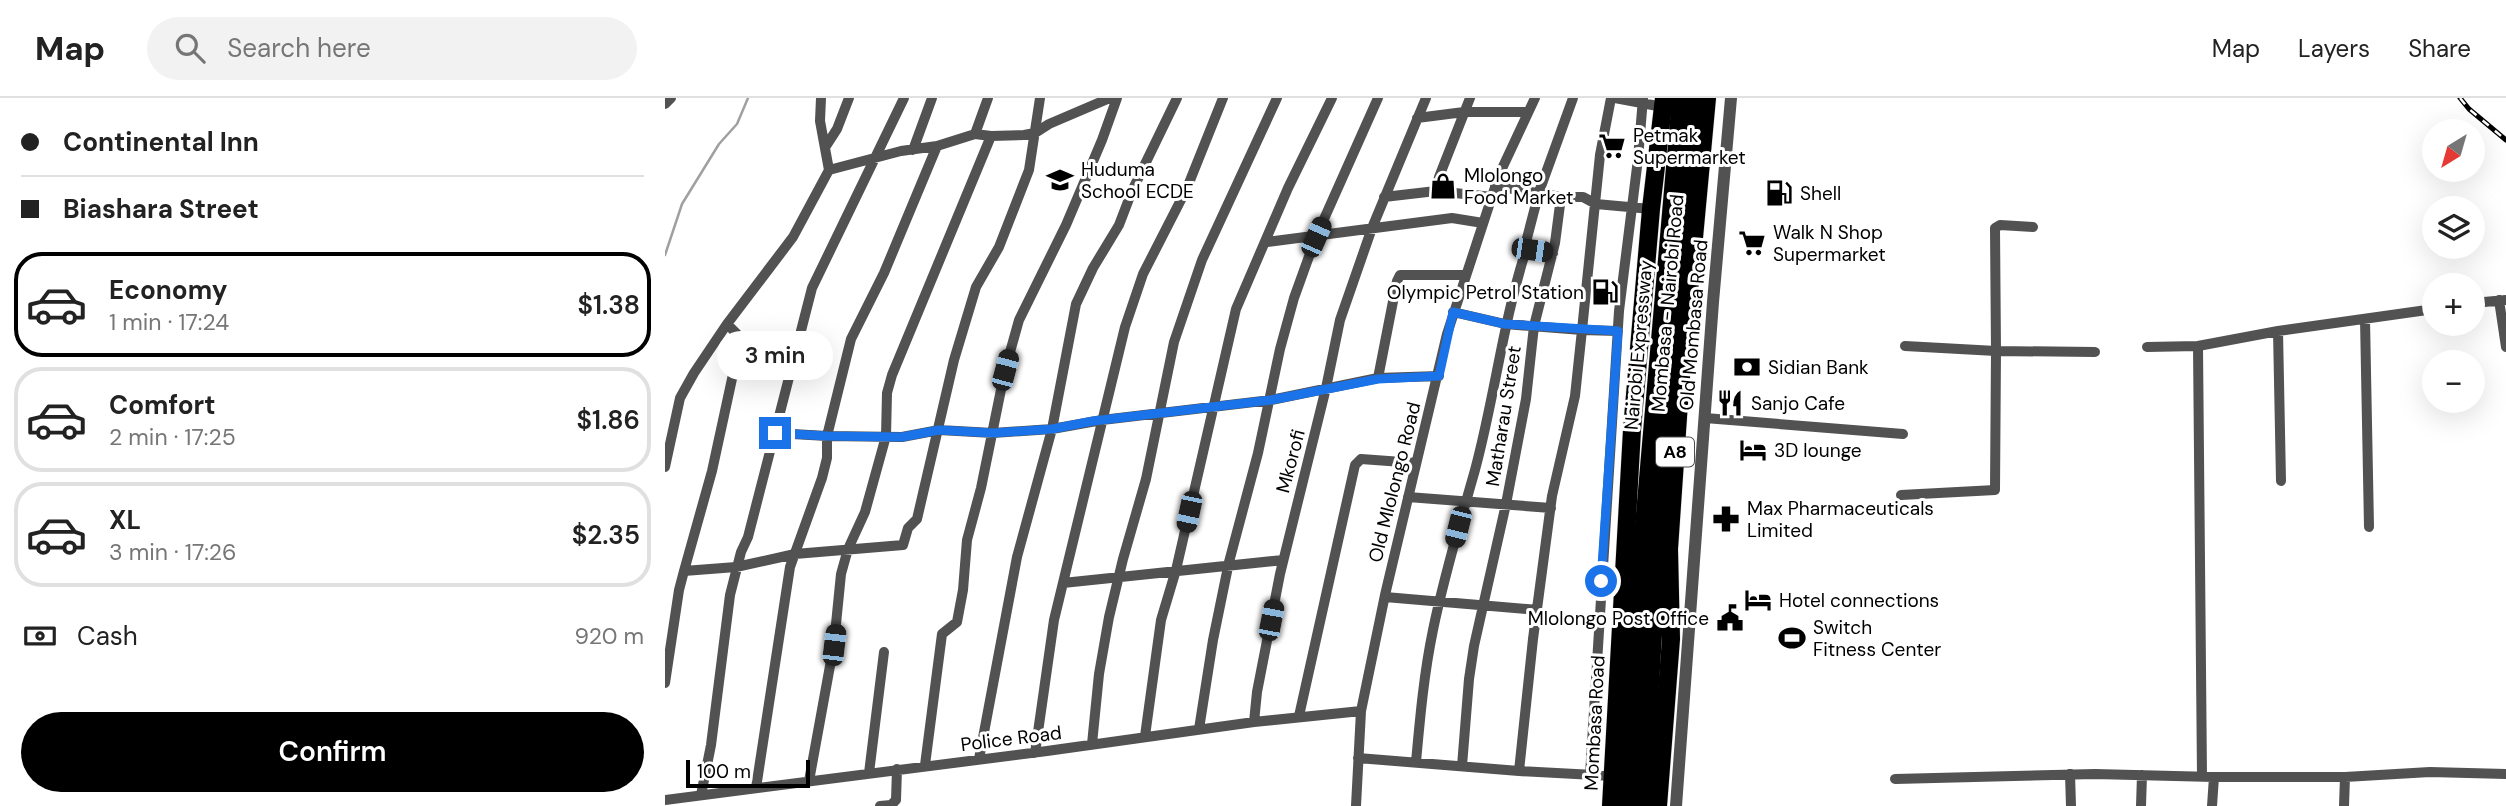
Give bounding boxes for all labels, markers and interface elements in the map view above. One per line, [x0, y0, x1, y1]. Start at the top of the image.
search box [147, 17, 637, 80]
text: Map [35, 27, 105, 70]
icon: search [171, 29, 209, 67]
text: Search here [227, 31, 371, 65]
text: Map [2212, 33, 2260, 64]
text: Layers [2298, 33, 2370, 64]
text: Share [2408, 33, 2471, 64]
north arrow [2422, 119, 2485, 182]
map controls [2422, 119, 2485, 413]
place label: Petmak Supermarket [1633, 123, 1746, 170]
text: Continental Inn [63, 125, 259, 159]
supermarket icon: Petmak Supermarket [1597, 131, 1627, 161]
place label: Huduma School ECDE [1081, 157, 1194, 204]
place label: Mlolongo Food Market [1464, 163, 1573, 210]
school or university icon: Huduma School ECDE [1045, 165, 1075, 195]
shop icon: Mlolongo Food Market [1428, 171, 1458, 201]
fuel station icon: Shell [1764, 178, 1794, 208]
place label: Shell [1800, 181, 1841, 206]
text: Biashara Street [63, 192, 259, 226]
street label: Mombasa - Nairobi Road [1646, 193, 1689, 413]
button: layers [2422, 196, 2485, 259]
car [1298, 214, 1335, 260]
place label: Walk N Shop Supermarket [1773, 220, 1886, 267]
supermarket icon: Walk N Shop Supermarket [1737, 228, 1767, 258]
car [1510, 237, 1555, 263]
street label: Old Mombasa Road [1674, 239, 1713, 412]
street label: Nairobi Expressway [1619, 259, 1658, 431]
icon: car [25, 273, 88, 336]
text: Economy [109, 273, 227, 307]
button: + [2422, 273, 2485, 336]
fuel station icon: Olympic Petrol Station [1590, 277, 1620, 307]
place label: Olympic Petrol Station [1387, 280, 1584, 305]
text: $1.38 [577, 288, 640, 322]
text: 1 min · 17:24 [109, 307, 229, 337]
callout: 3 min [717, 331, 833, 380]
text: 3 min [745, 340, 805, 370]
street label: Matharau Street [1480, 344, 1527, 488]
car [990, 347, 1021, 393]
button: − [2422, 350, 2485, 413]
bank icon: Sidian Bank [1732, 352, 1762, 382]
place label: Sidian Bank [1768, 355, 1869, 380]
icon: car [25, 388, 88, 451]
text: Comfort [109, 388, 215, 422]
restaurant icon: Sanjo Cafe [1715, 388, 1745, 418]
place label: Sanjo Cafe [1751, 391, 1845, 416]
street label: Old Mlolongo Road [1362, 399, 1427, 565]
text: $1.86 [577, 403, 640, 437]
route end [759, 417, 791, 449]
text: 2 min · 17:25 [109, 422, 236, 452]
street label: Mkorofi [1270, 427, 1311, 496]
hotel icon: 3D lounge [1738, 435, 1768, 465]
road number: A8 [1656, 438, 1694, 466]
place label: 3D lounge [1774, 438, 1862, 463]
car [1175, 489, 1204, 535]
place label: Max Pharmaceuticals Limited [1747, 496, 1934, 543]
icon: car [25, 503, 88, 566]
text: XL [109, 503, 141, 537]
car [1443, 504, 1474, 550]
pharmacy icon: Max Pharmaceuticals Limited [1711, 504, 1741, 534]
text: $2.35 [572, 518, 640, 552]
text: 3 min · 17:26 [109, 537, 237, 567]
route start [1585, 565, 1617, 597]
hotel icon: Hotel connections [1743, 585, 1773, 615]
place label: Hotel connections [1779, 588, 1939, 613]
car [1257, 597, 1286, 643]
public building icon: Mlolongo Post Office [1715, 603, 1745, 633]
place label: Mlolongo Post Office [1528, 606, 1709, 631]
place label: Switch Fitness Center [1813, 615, 1941, 662]
icon: cash [21, 617, 59, 655]
text: Cash [77, 619, 138, 653]
text: 920 m [575, 621, 644, 651]
car [822, 623, 847, 667]
sports icon: Switch Fitness Center [1777, 623, 1807, 653]
street label: Mombasa Road [1578, 655, 1611, 791]
button: Confirm [21, 712, 644, 792]
street label: Police Road [959, 720, 1063, 757]
scale bar [686, 757, 810, 789]
text: 100 m [697, 759, 751, 784]

